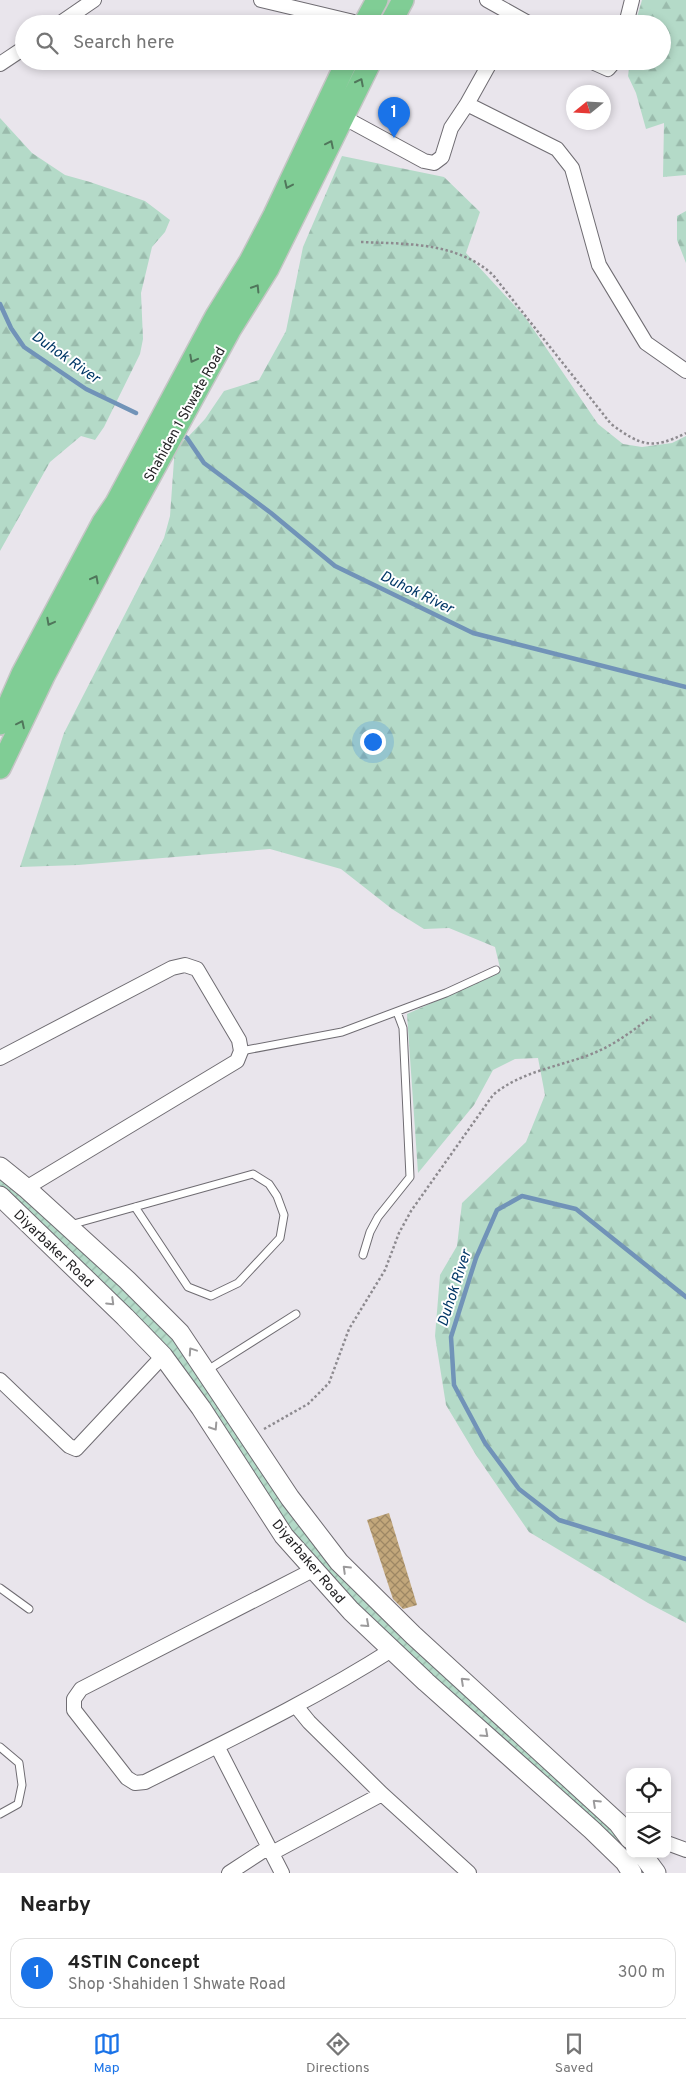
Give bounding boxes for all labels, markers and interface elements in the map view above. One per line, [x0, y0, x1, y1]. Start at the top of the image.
search box [15, 15, 671, 70]
icon: search [33, 29, 61, 57]
text: Search here [73, 31, 175, 55]
one-way arrow [354, 78, 364, 87]
north arrow [566, 85, 611, 130]
pin: 1 [378, 97, 410, 138]
one-way arrow [324, 140, 334, 149]
one-way arrow [284, 180, 295, 189]
one-way arrow [250, 285, 259, 294]
water label: Duhok River [27, 328, 104, 389]
street label: Shahiden 1 Shwate Road [141, 344, 230, 485]
one-way arrow [189, 354, 199, 363]
water label: Duhok River [377, 567, 457, 620]
one-way arrow [89, 576, 99, 585]
one-way arrow [46, 617, 56, 626]
one-way arrow [15, 720, 25, 729]
your location [360, 729, 386, 755]
street label: Diyarbaker Road [9, 1207, 96, 1291]
water label: Duhok River [434, 1247, 477, 1329]
one-way arrow [105, 1296, 114, 1305]
one-way arrow [189, 1347, 198, 1357]
one-way arrow [207, 1422, 217, 1431]
street label: Diyarbaker Road [268, 1517, 348, 1607]
one-way arrow [343, 1566, 352, 1575]
one-way arrow [360, 1619, 369, 1628]
one-way arrow [460, 1678, 469, 1687]
one-way arrow [480, 1729, 489, 1738]
map controls [626, 1768, 671, 1858]
button: locate [626, 1768, 671, 1813]
one-way arrow [593, 1800, 602, 1809]
button: layers [626, 1813, 671, 1858]
text: Nearby [20, 1892, 91, 1919]
text: 4STIN Concept [68, 1951, 200, 1975]
text: 1 [34, 1963, 40, 1983]
text: 300 m [618, 1963, 665, 1983]
text: Shop · Shahiden 1 Shwate Road [68, 1975, 286, 1995]
tab: Map [93, 2030, 121, 2077]
tab: Directions [306, 2030, 370, 2077]
tab: Saved [555, 2030, 593, 2077]

